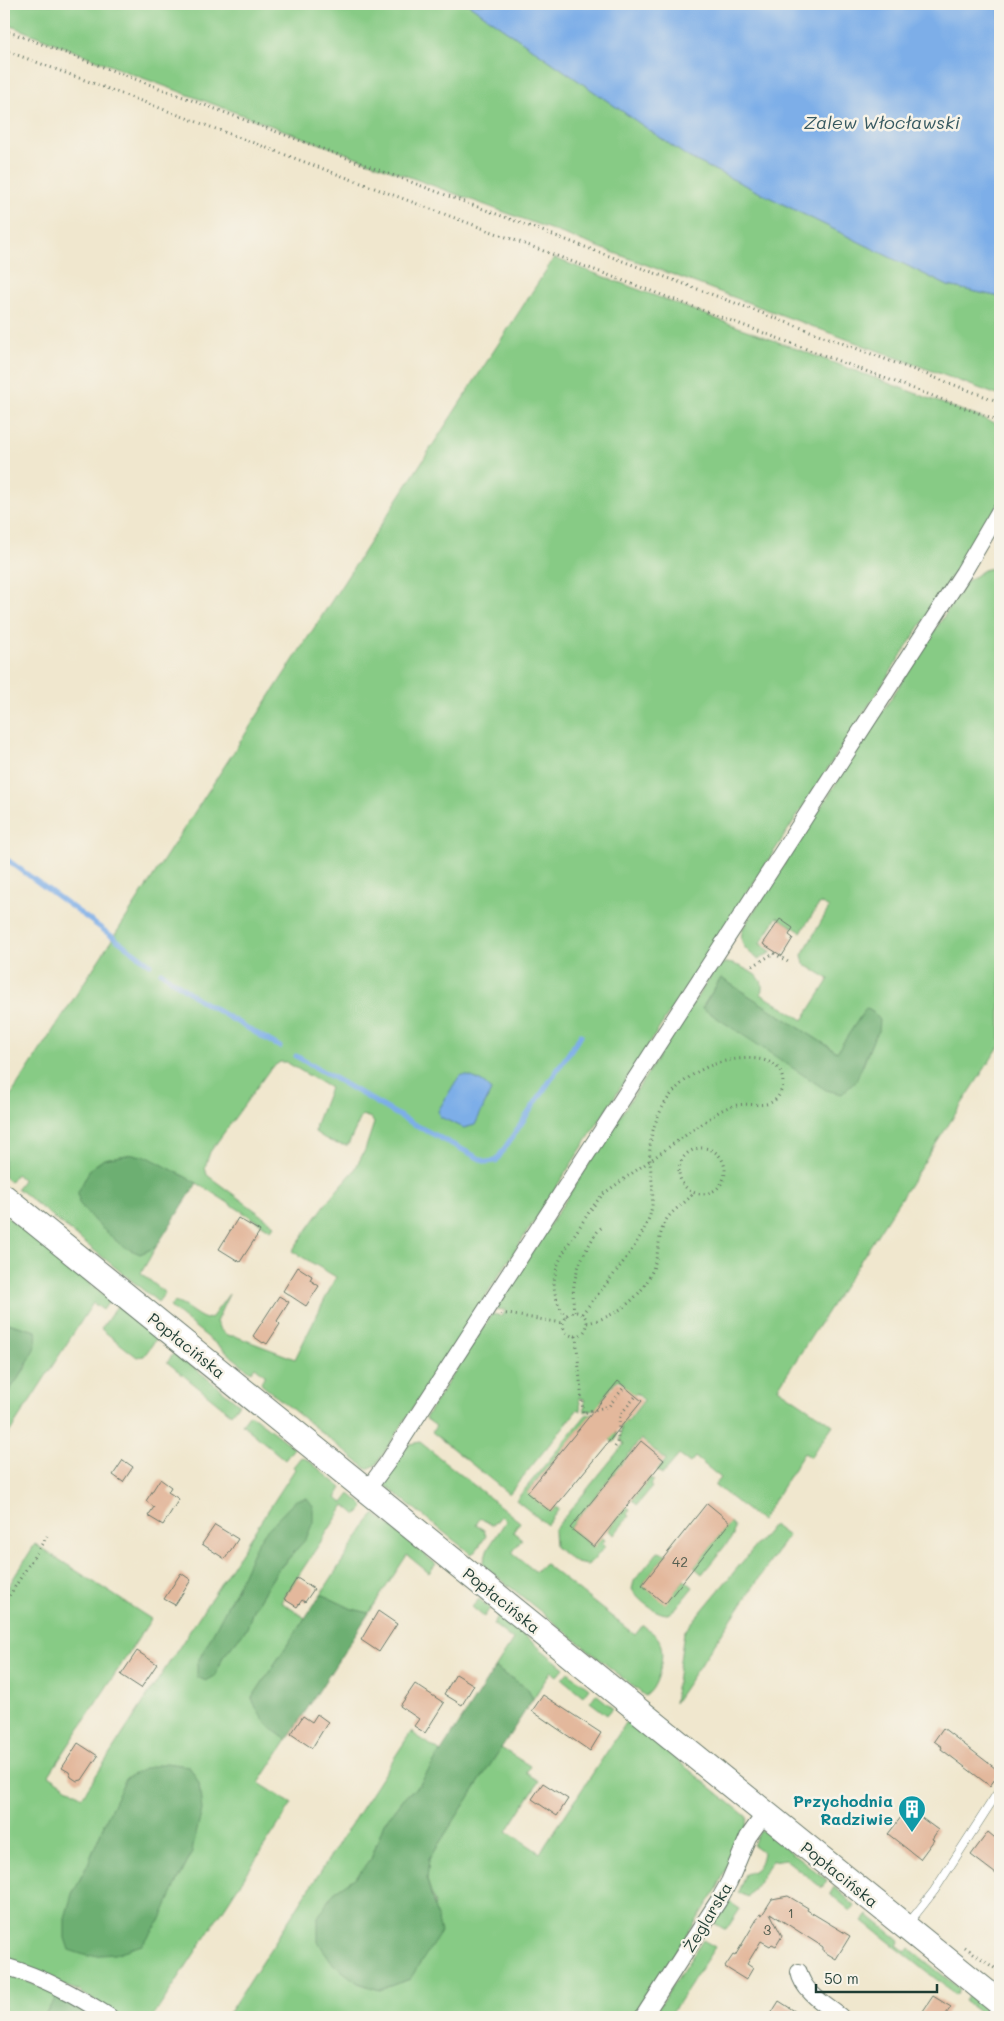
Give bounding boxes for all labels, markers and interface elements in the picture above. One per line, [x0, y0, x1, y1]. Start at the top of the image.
water label: Zalew Włocławski [804, 110, 960, 134]
street label: Popłacińska [144, 1307, 230, 1383]
house number: 42 [672, 1552, 688, 1571]
street label: Popłacińska [459, 1562, 545, 1638]
place label: Przychodnia Radziwie [793, 1790, 893, 1829]
building icon: Przychodnia Radziwie [897, 1794, 927, 1833]
street label: Popłacińska [797, 1836, 883, 1912]
street label: Żeglarska [678, 1878, 736, 1956]
house number: 1 [788, 1903, 794, 1922]
house number: 3 [763, 1920, 771, 1939]
scale bar [816, 1961, 938, 1993]
text: 50 m [824, 1968, 859, 1988]

